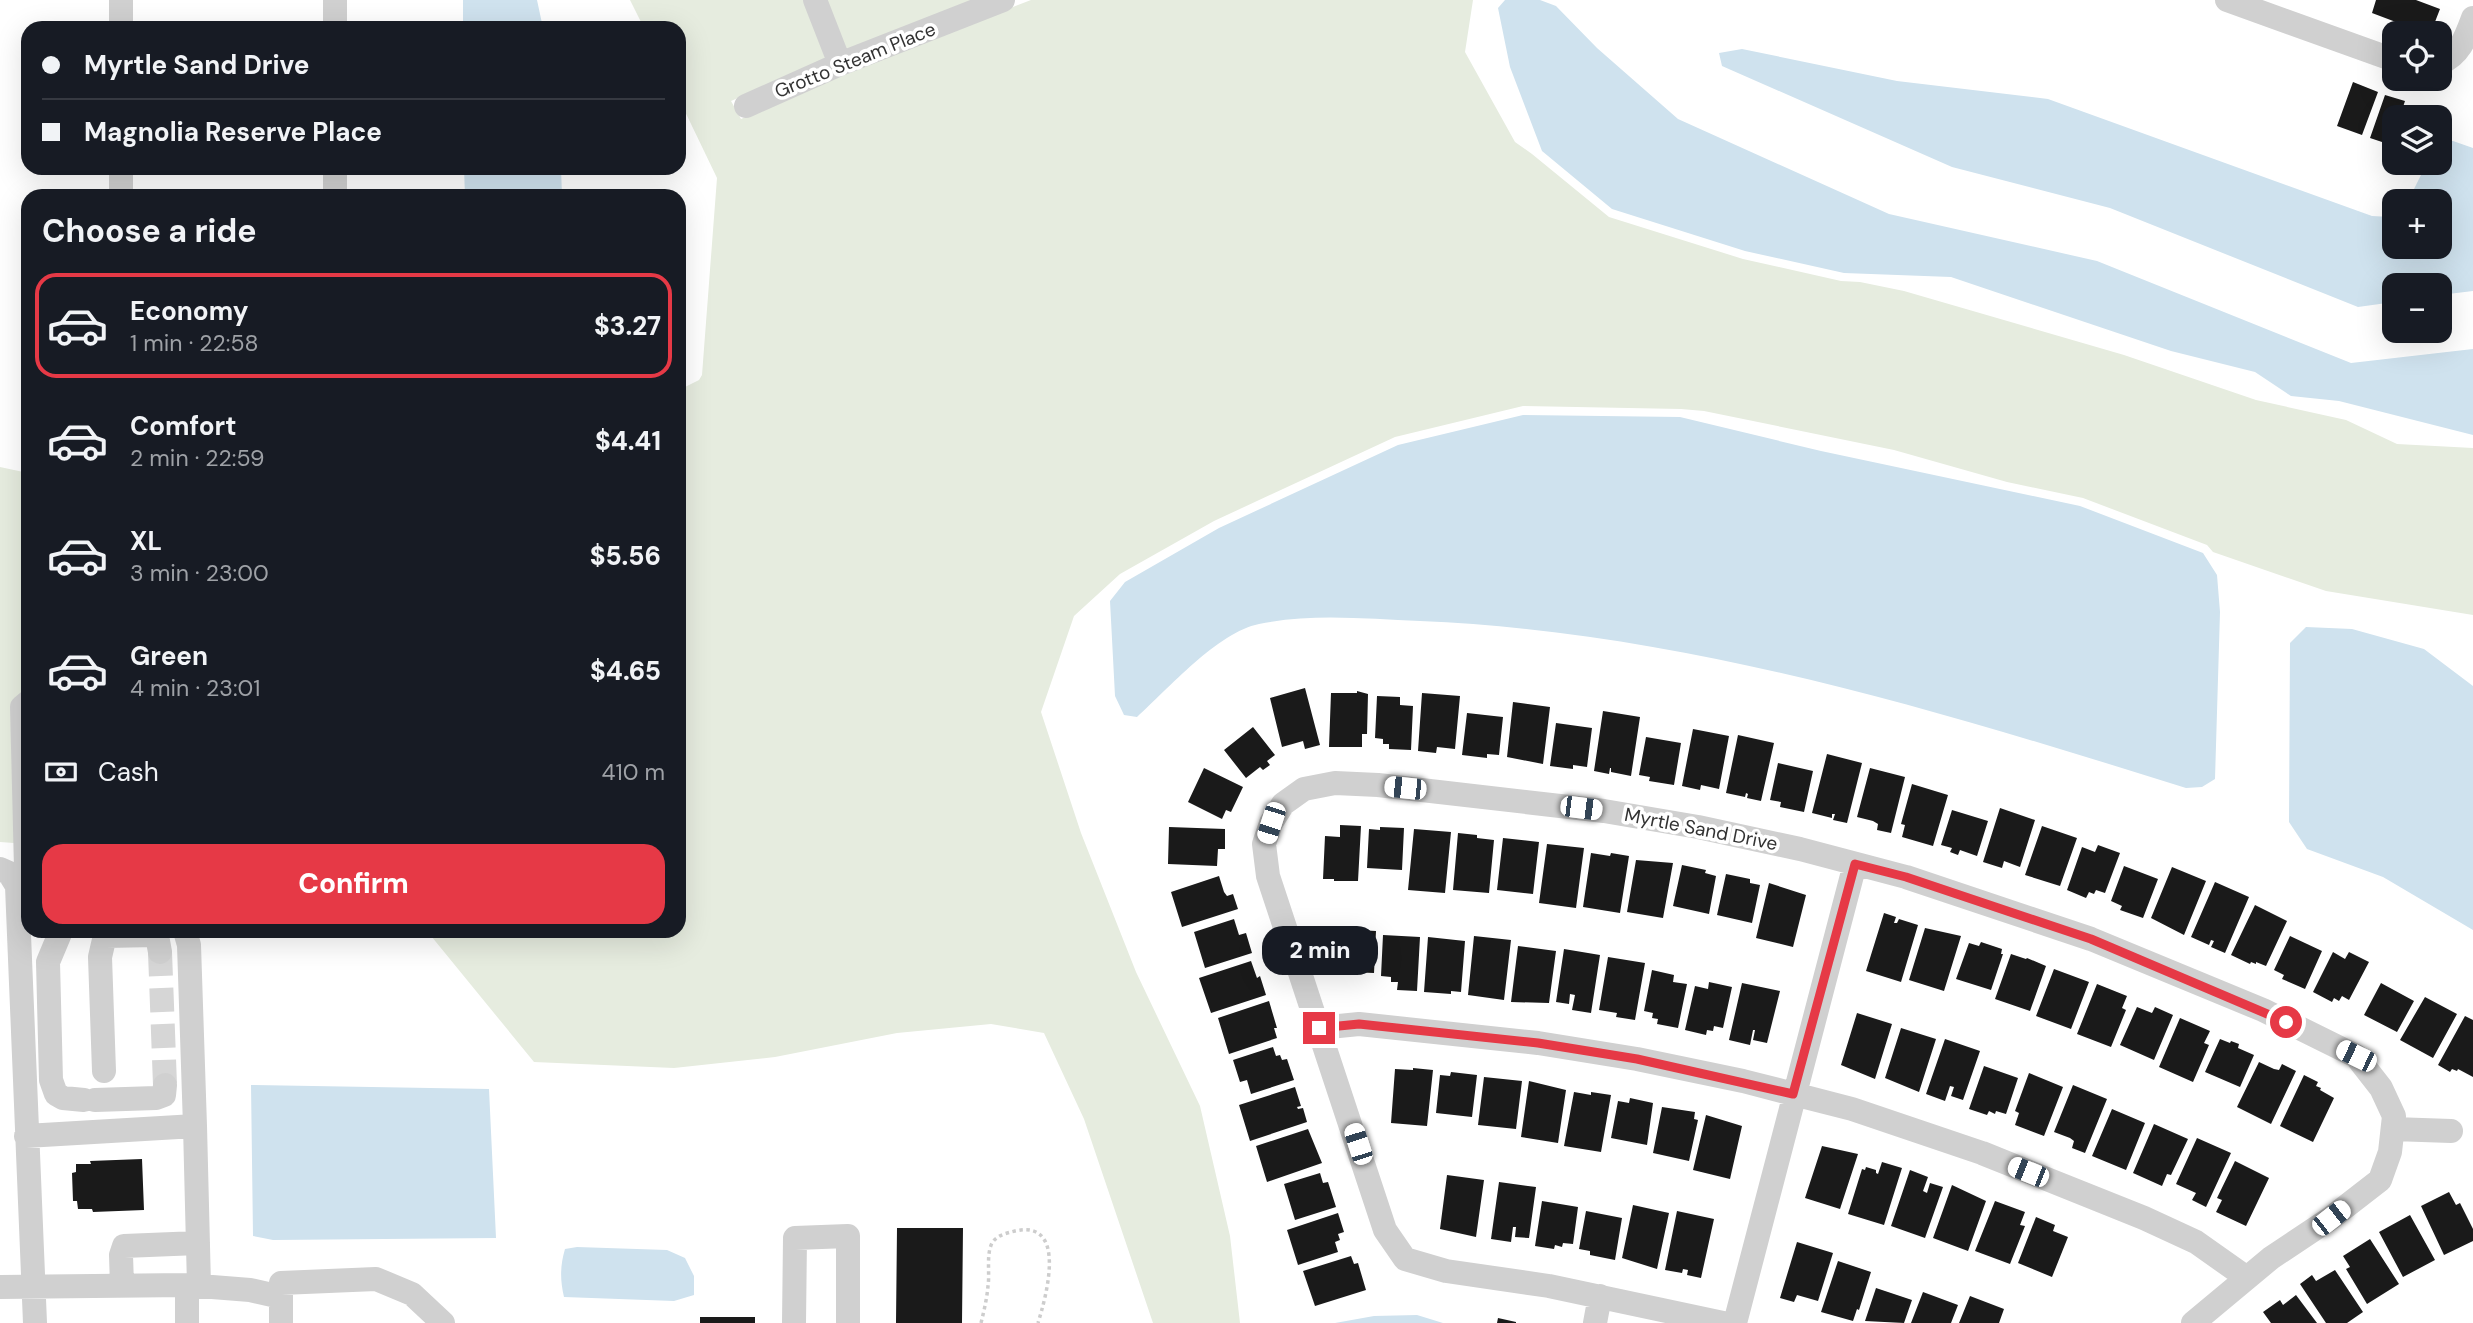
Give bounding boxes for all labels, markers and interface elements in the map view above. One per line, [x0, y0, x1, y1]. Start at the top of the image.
street label: Grotto Steam Place [771, 16, 939, 104]
map controls [2382, 21, 2452, 343]
button: locate [2382, 21, 2452, 91]
text: Myrtle Sand Drive [84, 48, 309, 82]
button: layers [2382, 105, 2452, 175]
text: Magnolia Reserve Place [84, 115, 382, 149]
button: + [2382, 189, 2452, 259]
text: Choose a ride [42, 210, 257, 252]
button: − [2382, 273, 2452, 343]
icon: car [46, 294, 109, 357]
text: Economy [130, 294, 248, 328]
text: $3.27 [594, 309, 661, 343]
text: 1 min · 22:58 [130, 328, 258, 358]
icon: car [46, 409, 109, 472]
text: Comfort [130, 409, 236, 443]
text: $4.41 [595, 424, 661, 458]
text: 2 min · 22:59 [130, 443, 264, 473]
icon: car [46, 524, 109, 587]
text: XL [130, 524, 162, 558]
text: $5.56 [590, 539, 661, 573]
text: 3 min · 23:00 [130, 558, 269, 588]
icon: car [46, 639, 109, 702]
text: Green [130, 639, 208, 673]
text: $4.65 [590, 654, 661, 688]
text: 4 min · 23:01 [130, 673, 260, 703]
icon: cash [42, 753, 80, 791]
text: Cash [98, 755, 159, 789]
text: 410 m [602, 757, 665, 787]
car [1384, 775, 1427, 801]
car [1559, 795, 1604, 821]
car [1255, 800, 1288, 846]
street label: Myrtle Sand Drive [1622, 802, 1780, 856]
button: Confirm [42, 844, 665, 924]
callout: 2 min [1261, 926, 1377, 976]
text: 2 min [1289, 935, 1351, 965]
route start [2270, 1006, 2302, 1038]
route end [1303, 1012, 1335, 1044]
car [2333, 1037, 2380, 1075]
car [1342, 1121, 1375, 1167]
car [2005, 1154, 2052, 1190]
car [2308, 1197, 2355, 1239]

